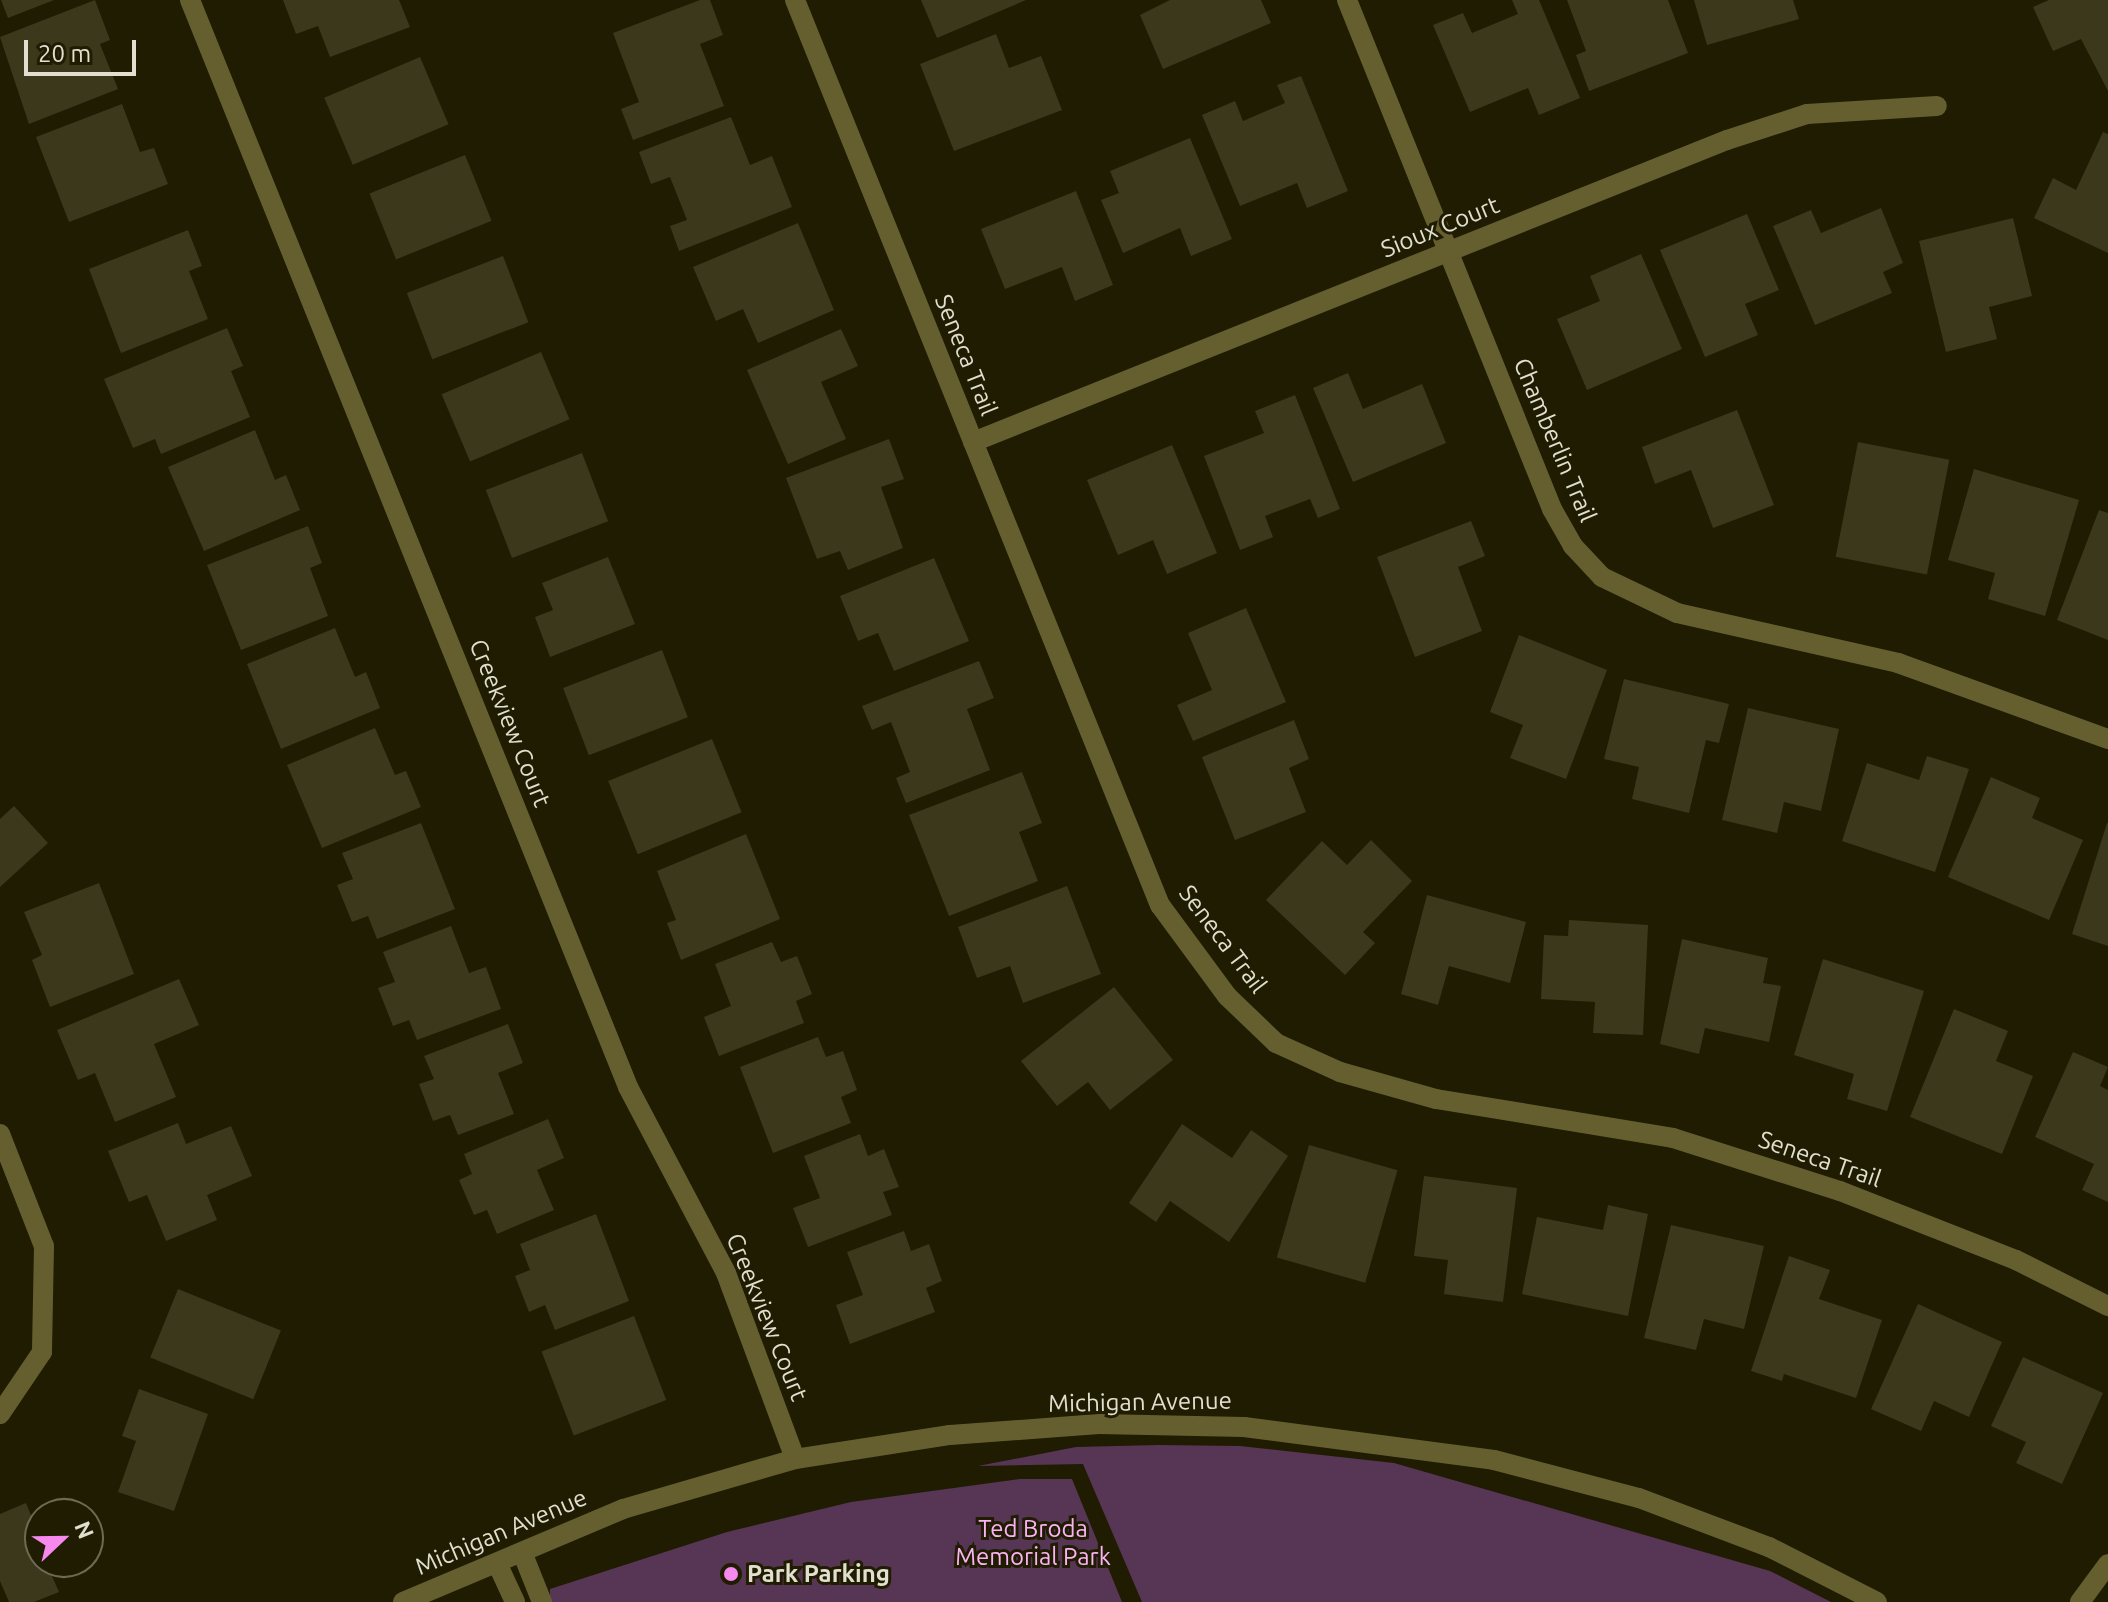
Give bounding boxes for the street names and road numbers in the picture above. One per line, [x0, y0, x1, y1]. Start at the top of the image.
street label: Sioux Court [1377, 190, 1503, 264]
street label: Seneca Trail [929, 290, 1003, 420]
street label: Chamberlin Trail [1508, 354, 1602, 526]
street label: Creekview Court [463, 635, 557, 811]
street label: Seneca Trail [1173, 879, 1273, 999]
street label: Seneca Trail [1755, 1125, 1885, 1193]
street label: Creekview Court [720, 1229, 814, 1405]
street label: Michigan Avenue [1048, 1386, 1232, 1418]
street label: Michigan Avenue [411, 1483, 591, 1581]

